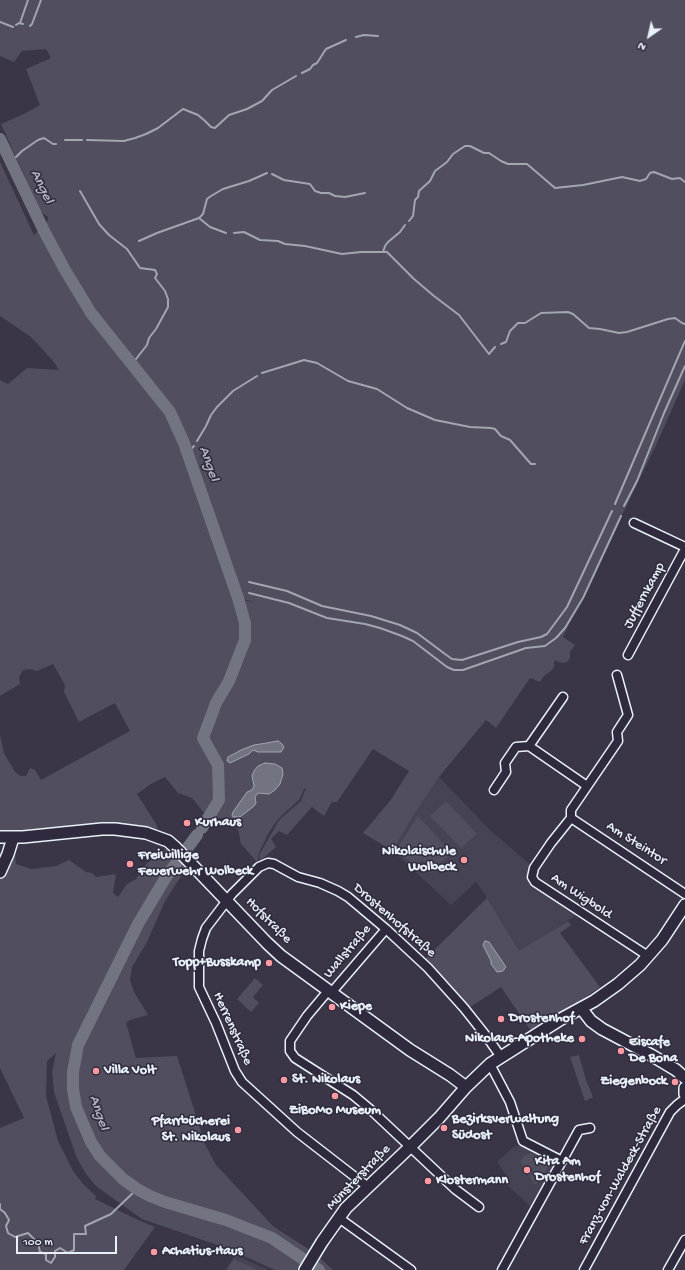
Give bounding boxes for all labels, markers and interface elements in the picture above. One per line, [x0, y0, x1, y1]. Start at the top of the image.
north arrow [629, 16, 669, 56]
text: N [636, 39, 649, 53]
water label: Angel [25, 167, 57, 207]
water label: Angel [194, 444, 222, 484]
street label: Juffernkamp [621, 560, 669, 632]
place label: Kurhaus [195, 815, 241, 831]
marker: Kurhaus [182, 818, 192, 828]
street label: Am Steintor [603, 818, 669, 870]
place label: Nikolaischule Wolbeck [382, 844, 456, 876]
place label: Freiwillige Feuerwehr Wolbeck [138, 848, 253, 880]
marker: Nikolaischule Wolbeck [459, 855, 469, 865]
marker: Freiwillige Feuerwehr Wolbeck [125, 859, 135, 869]
street label: Am Wigbold [547, 870, 615, 924]
street label: Drostenhofstraße [349, 880, 439, 962]
street label: Hofstraße [241, 894, 295, 948]
street label: Wallstraße [321, 922, 375, 982]
place label: Topp+Busskamp [173, 955, 261, 971]
marker: Topp+Busskamp [264, 958, 274, 968]
street label: Herrenstraße [208, 990, 256, 1068]
place label: Kiepe [340, 999, 372, 1015]
marker: Kiepe [327, 1002, 337, 1012]
place label: Drostenhof [509, 1011, 574, 1027]
marker: Drostenhof [496, 1014, 506, 1024]
place label: Nikolaus-Apotheke [465, 1031, 574, 1047]
marker: Nikolaus-Apotheke [577, 1034, 587, 1044]
place label: Eiscafe De Bona [629, 1035, 678, 1068]
marker: Eiscafe De Bona [616, 1046, 626, 1056]
place label: Villa Volt [104, 1063, 156, 1079]
marker: Villa Volt [91, 1066, 101, 1076]
place label: St. Nikolaus [292, 1072, 360, 1088]
place label: Ziegenbock [600, 1074, 667, 1090]
marker: St. Nikolaus [279, 1075, 289, 1085]
marker: Ziegenbock [670, 1077, 680, 1087]
marker: ZiBoMo Museum [330, 1091, 340, 1101]
water label: Angel [84, 1093, 112, 1133]
place label: ZiBoMo Museum [289, 1103, 381, 1119]
street label: Franz-von-Waldeck-Straße [576, 1104, 666, 1248]
place label: Bezirksverwaltung Südost [452, 1112, 559, 1144]
place label: Pfarrbücherei St. Nikolaus [152, 1114, 230, 1146]
marker: Bezirksverwaltung Südost [439, 1123, 449, 1133]
marker: Pfarrbücherei St. Nikolaus [233, 1125, 243, 1135]
street label: Münsterstraße [323, 1141, 395, 1215]
place label: Kita Am Drostenhof [535, 1154, 600, 1186]
marker: Kita Am Drostenhof [522, 1165, 532, 1175]
place label: Klostermann [436, 1173, 508, 1189]
marker: Klostermann [423, 1176, 433, 1186]
scale bar [18, 1228, 119, 1254]
text: 100 m [23, 1236, 53, 1250]
place label: Achatius-Haus [162, 1244, 243, 1260]
marker: Achatius-Haus [149, 1247, 159, 1257]

